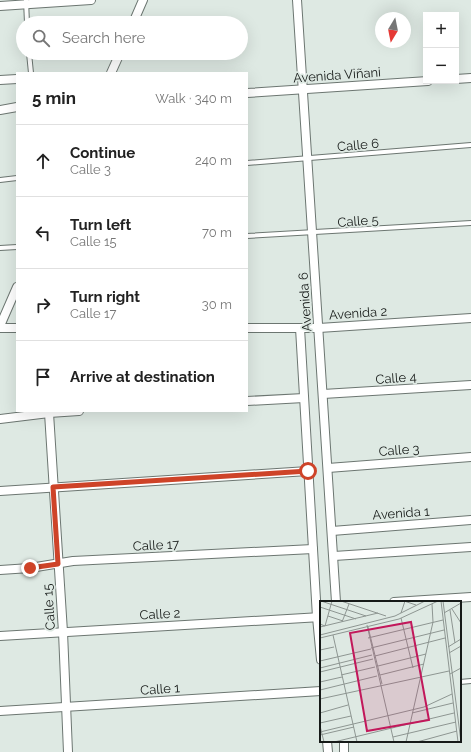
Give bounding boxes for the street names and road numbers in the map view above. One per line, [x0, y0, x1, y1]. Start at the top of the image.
street label: Avenida Viñani [293, 64, 381, 86]
street label: Calle 6 [336, 136, 380, 154]
street label: Calle 5 [337, 212, 379, 230]
street label: Avenida 6 [295, 272, 315, 332]
street label: Avenida 2 [328, 303, 388, 323]
street label: Calle 4 [375, 369, 417, 387]
street label: Calle 3 [378, 441, 420, 459]
street label: Avenida 1 [372, 503, 430, 522]
street label: Calle 17 [132, 536, 180, 554]
street label: Calle 15 [40, 583, 58, 631]
street label: Calle 2 [139, 605, 181, 623]
street label: Calle 1 [140, 680, 181, 698]

